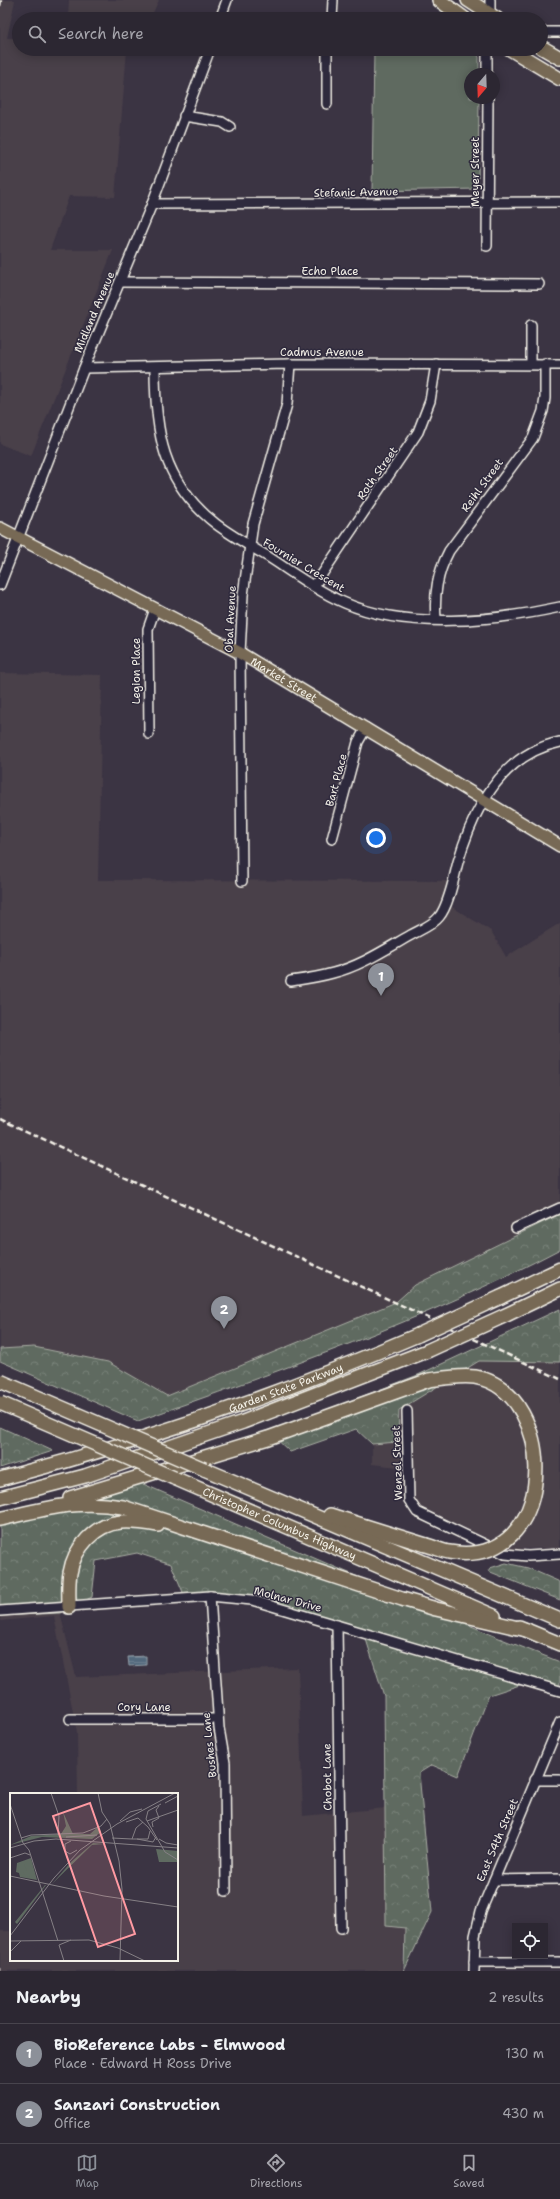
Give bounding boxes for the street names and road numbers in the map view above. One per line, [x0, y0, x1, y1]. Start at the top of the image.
street label: Meyer Street [468, 137, 483, 207]
street label: Stefanic Avenue [314, 184, 398, 201]
street label: Echo Place [301, 264, 359, 279]
street label: Midland Avenue [71, 269, 118, 355]
street label: Cadmus Avenue [280, 345, 364, 360]
street label: Roth Street [354, 444, 401, 503]
street label: Reihl Street [458, 455, 507, 515]
street label: Fournier Crescent [260, 535, 348, 596]
street label: Obal Avenue [221, 585, 240, 653]
street label: Legion Place [129, 638, 144, 704]
street label: Market Street [248, 654, 320, 706]
street label: Bart Place [322, 752, 351, 808]
street label: Garden State Parkway [227, 1360, 345, 1416]
street label: Wenzel Street [389, 1425, 406, 1501]
street label: Christopher Columbus Highway [200, 1484, 359, 1564]
street label: Molnar Drive [252, 1583, 323, 1616]
street label: Cory Lane [117, 1700, 171, 1715]
street label: Bushes Lane [199, 1712, 220, 1778]
street label: Chobot Lane [319, 1743, 336, 1811]
street label: East 54th Street [473, 1796, 522, 1884]

